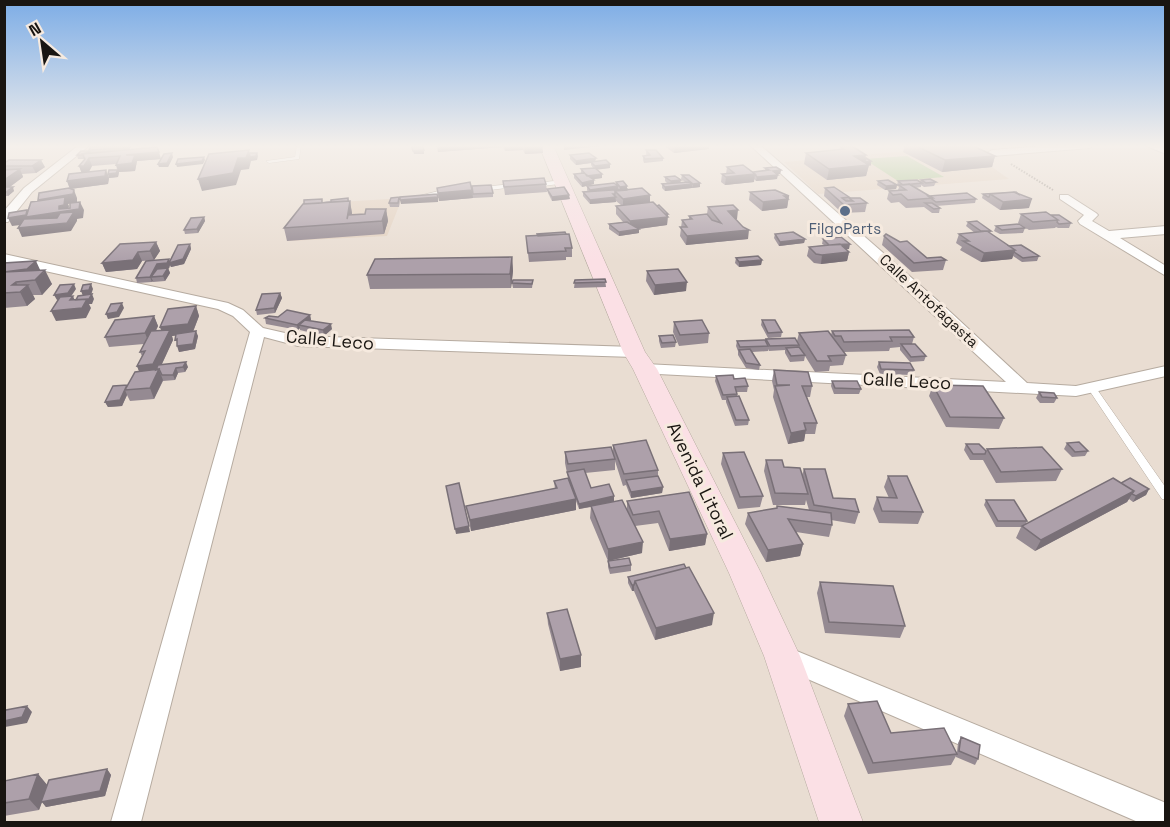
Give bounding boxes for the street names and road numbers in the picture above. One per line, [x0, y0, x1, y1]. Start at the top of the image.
street label: Calle Antofagasta [876, 250, 983, 352]
street label: Calle Leco [285, 324, 375, 355]
street label: Calle Leco [862, 367, 952, 394]
street label: Avenida Litoral [662, 418, 739, 543]

